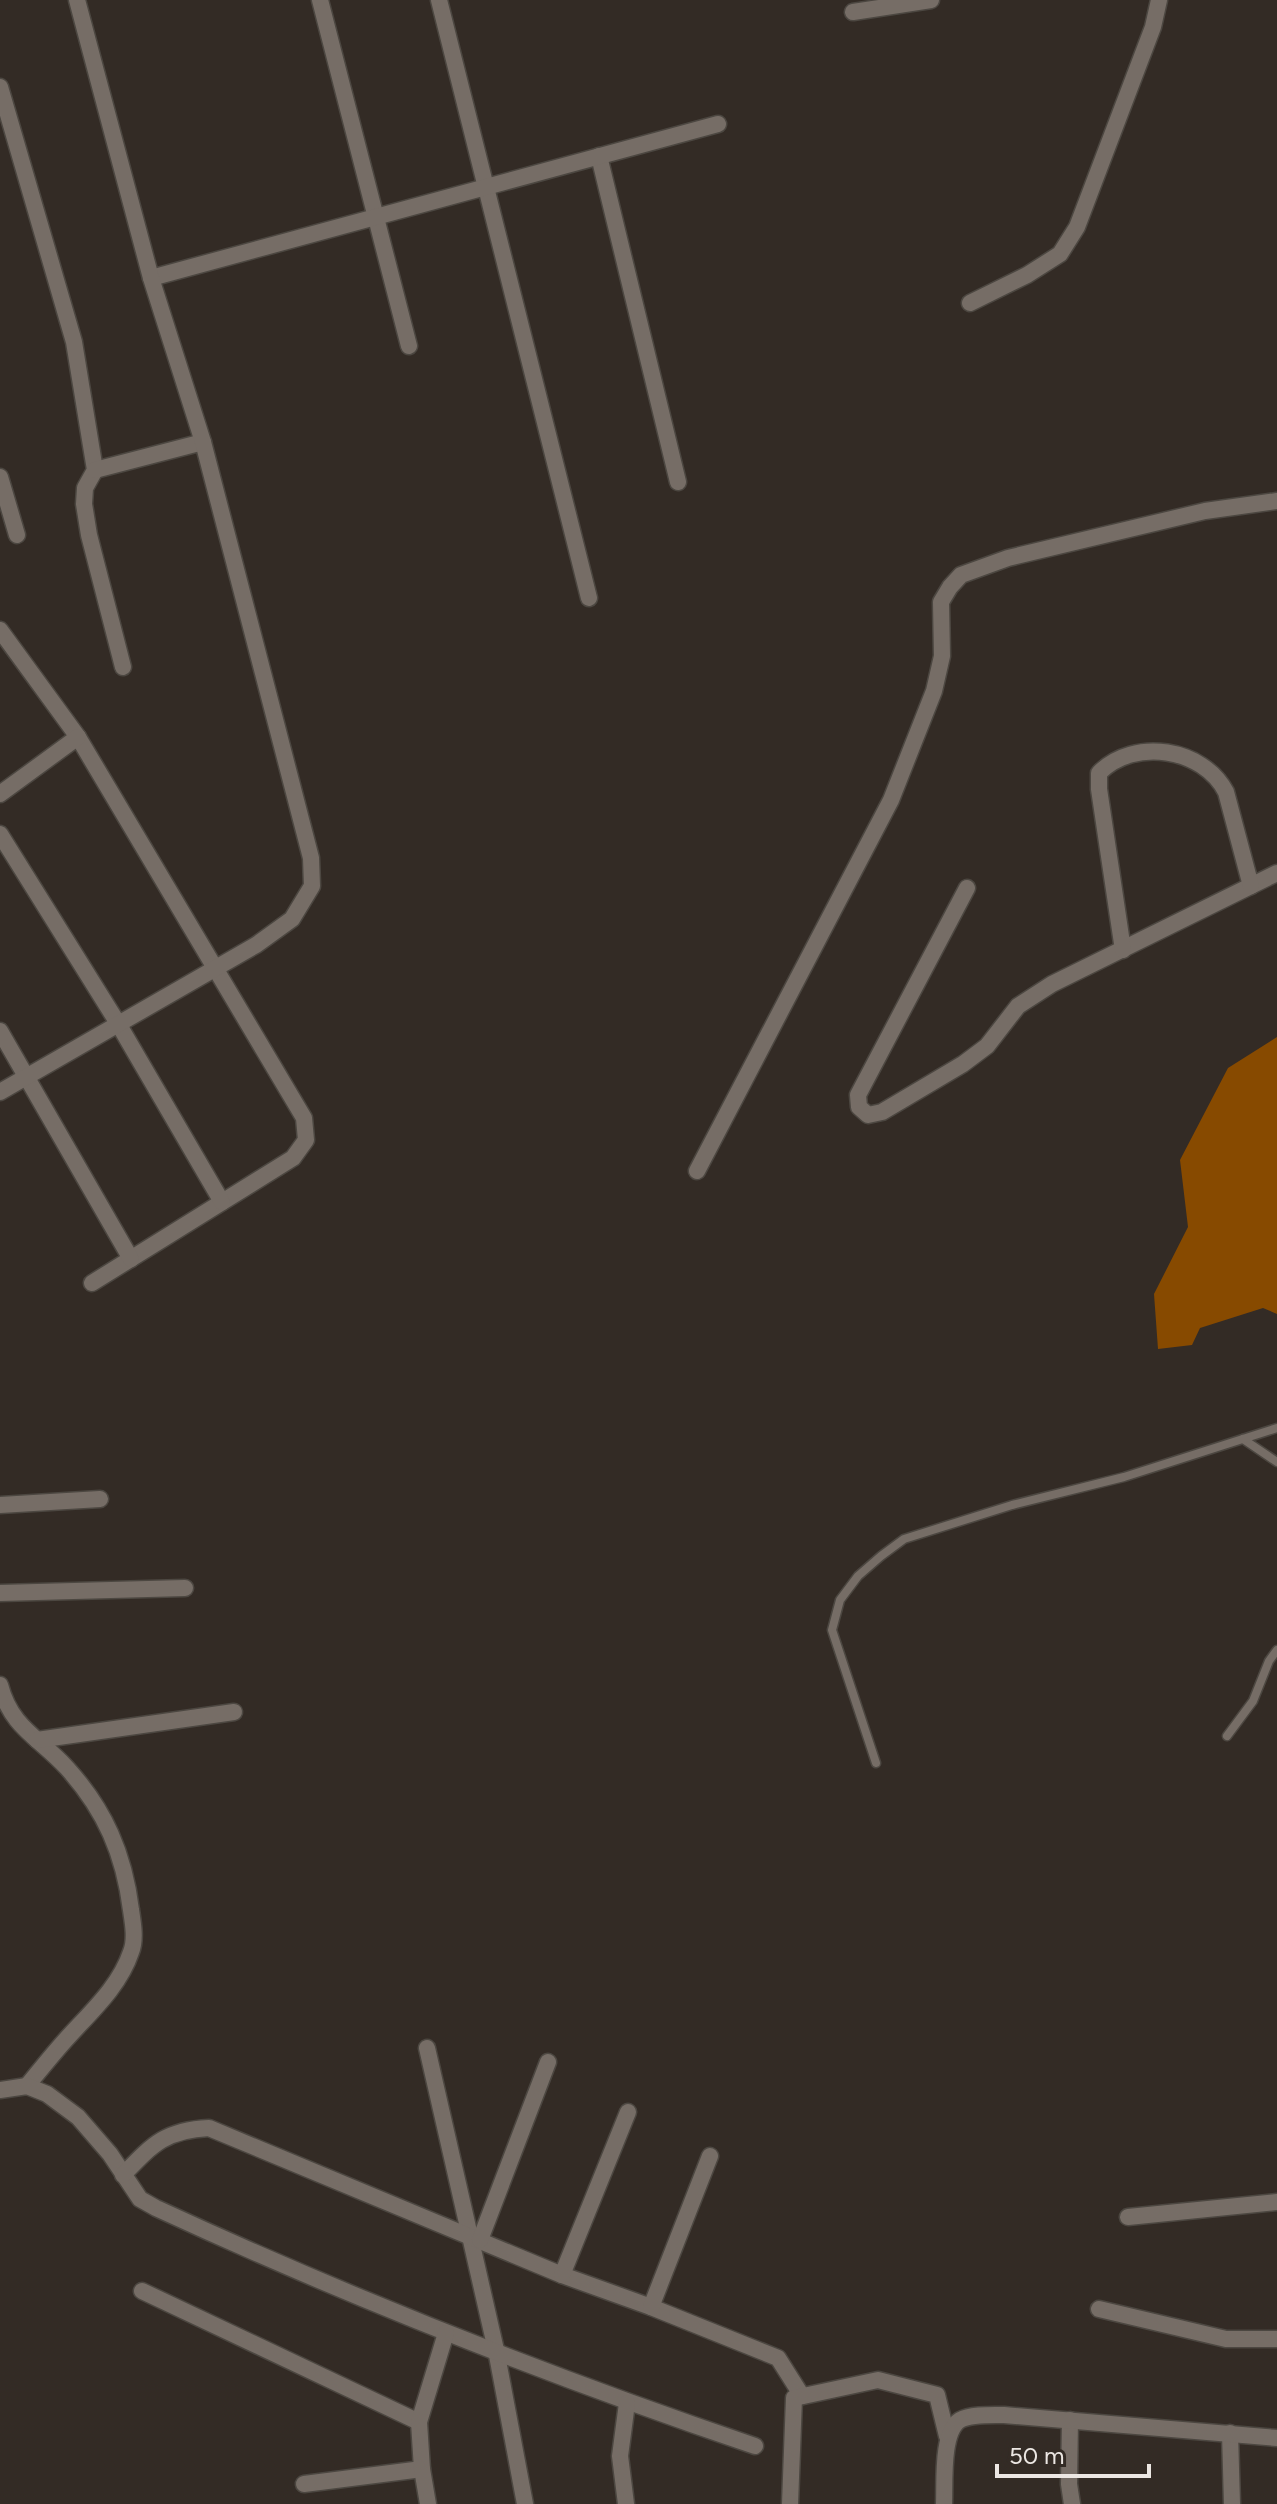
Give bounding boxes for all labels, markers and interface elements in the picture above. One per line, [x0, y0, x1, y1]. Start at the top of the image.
scale bar [997, 2428, 1149, 2478]
text: 50 m [1009, 2441, 1065, 2470]

